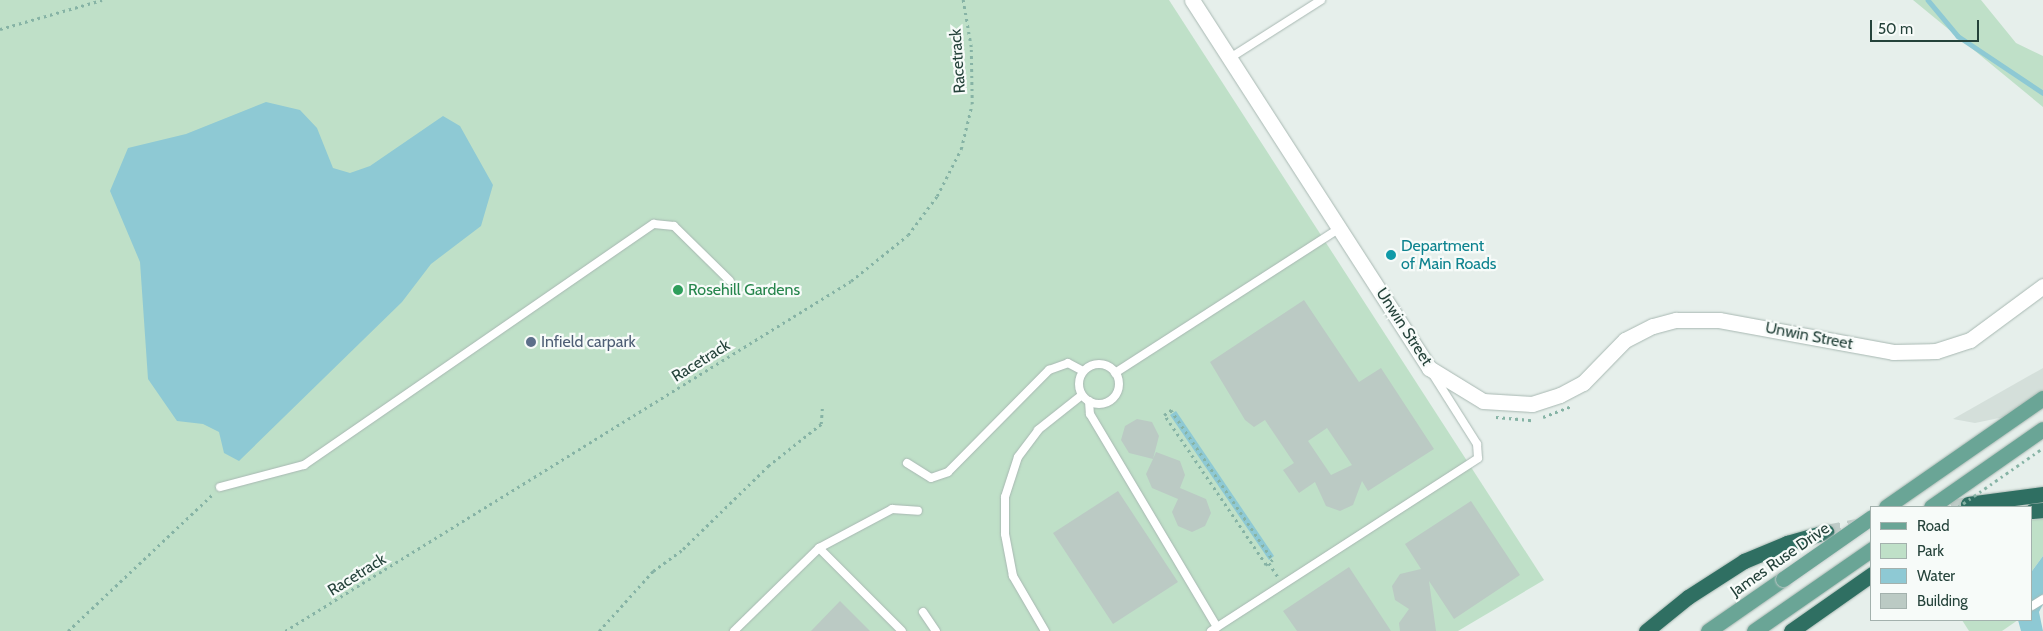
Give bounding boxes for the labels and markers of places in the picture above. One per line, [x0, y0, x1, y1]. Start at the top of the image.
place label: Department of Main Roads [1401, 236, 1496, 274]
marker: Department of Main Roads [1385, 249, 1397, 261]
place label: Rosehill Gardens [688, 280, 800, 300]
marker: Rosehill Gardens [672, 284, 684, 296]
place label: Infield carpark [541, 332, 636, 352]
marker: Infield carpark [525, 336, 537, 348]

